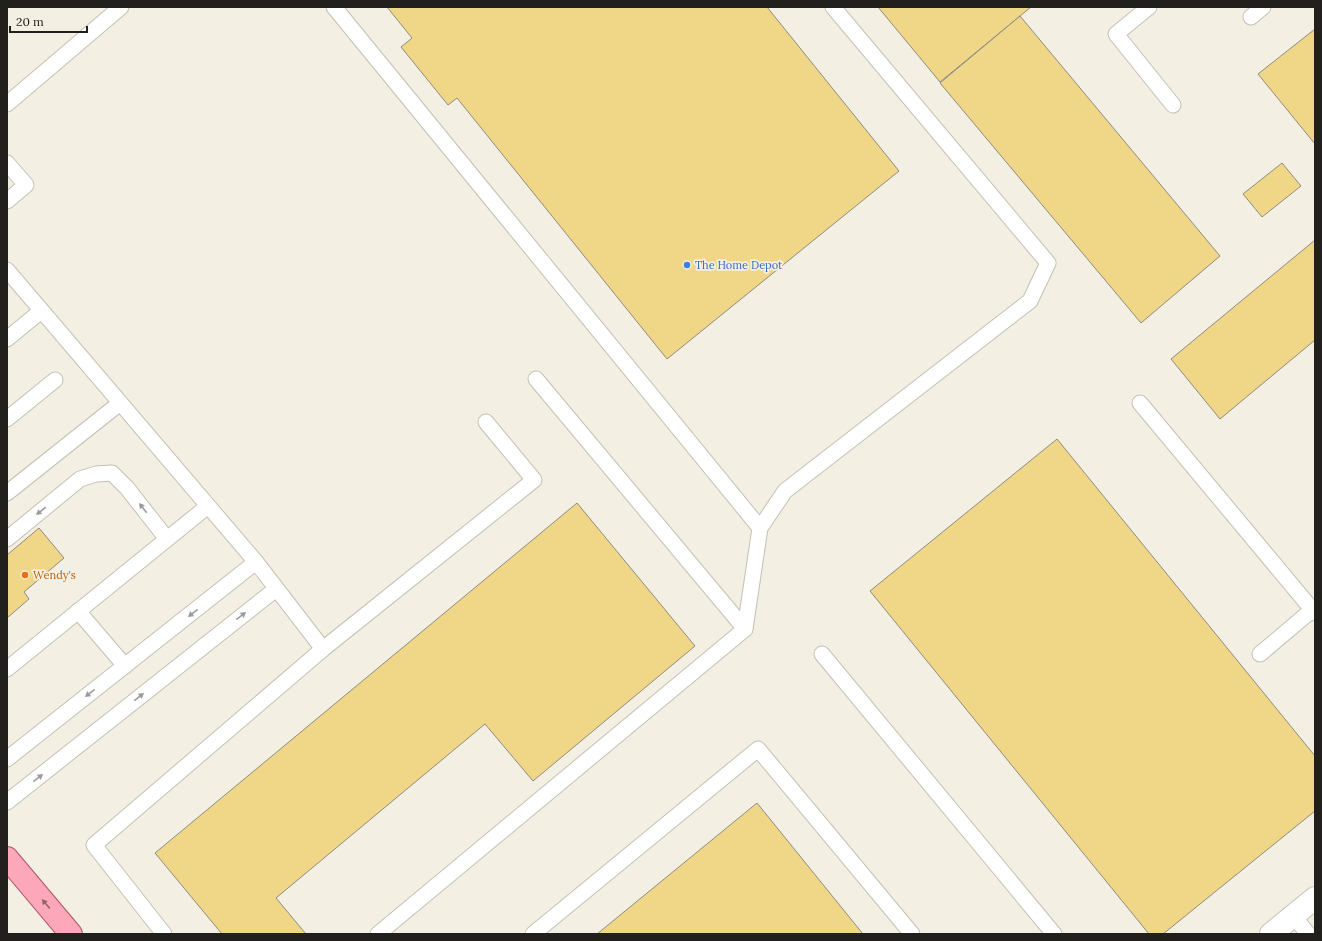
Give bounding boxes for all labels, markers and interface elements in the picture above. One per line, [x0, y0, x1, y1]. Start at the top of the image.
scale bar [10, 8, 87, 34]
text: 20 m [16, 14, 44, 29]
place label: The Home Depot [695, 258, 783, 272]
marker: The Home Depot [682, 260, 692, 270]
one-way arrow [139, 503, 148, 514]
one-way arrow [36, 506, 47, 515]
place label: Wendy's [33, 568, 76, 582]
marker: Wendy's [20, 570, 30, 580]
one-way arrow [188, 609, 199, 618]
one-way arrow [236, 612, 247, 621]
one-way arrow [85, 688, 96, 697]
one-way arrow [134, 693, 145, 702]
one-way arrow [32, 774, 43, 782]
one-way arrow [42, 899, 51, 910]

